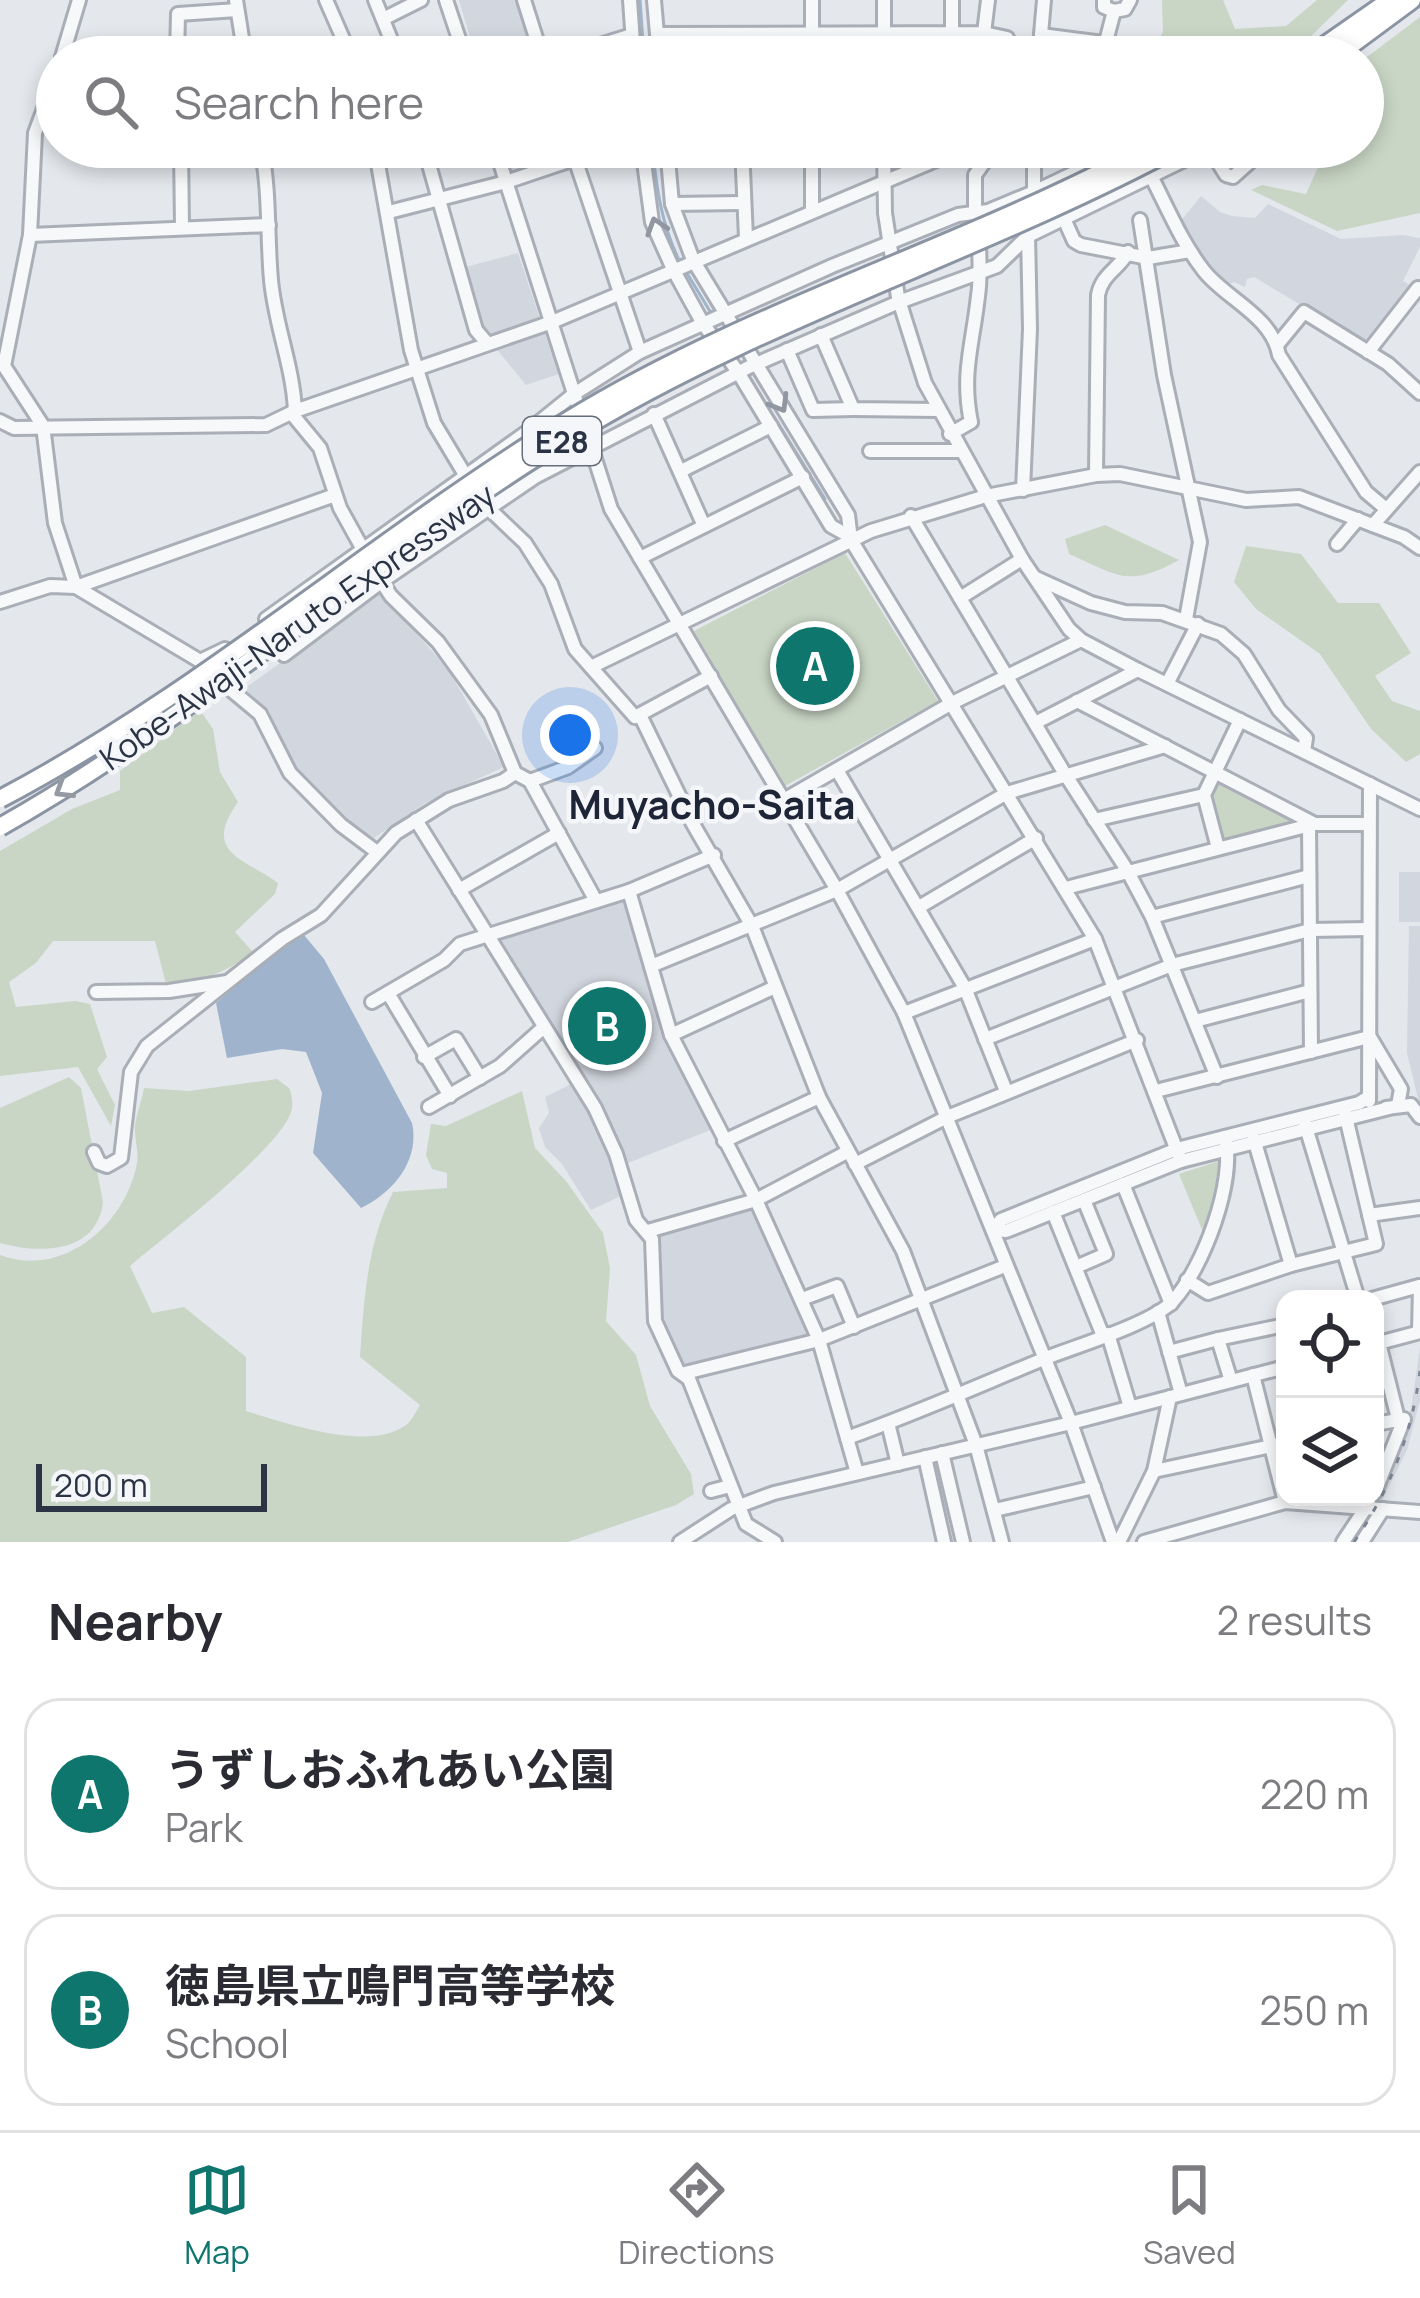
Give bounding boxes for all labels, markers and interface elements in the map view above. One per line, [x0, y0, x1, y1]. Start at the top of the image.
search box [36, 36, 1384, 168]
icon: search [78, 69, 144, 135]
text: Search here [174, 71, 424, 133]
one-way arrow [646, 216, 671, 237]
one-way arrow [766, 391, 788, 413]
road number: E28 [523, 417, 601, 465]
street label: Kobe-Awaji-Naruto Expressway [90, 472, 504, 780]
pin: A [776, 621, 854, 711]
your location [540, 705, 600, 765]
one-way arrow [54, 776, 76, 798]
district label: Muyacho-Saita [569, 777, 855, 831]
pin: B [568, 981, 646, 1071]
map controls [1276, 1290, 1384, 1506]
button: locate [1276, 1290, 1384, 1398]
button: layers [1276, 1398, 1384, 1506]
scale bar [36, 1458, 267, 1511]
text: 200 m [54, 1462, 148, 1507]
text: Nearby [48, 1586, 223, 1655]
text: 2 results [1217, 1593, 1372, 1647]
text: うずしおふれあい公園 [165, 1738, 615, 1800]
text: A [77, 1767, 103, 1821]
text: 220 m [1260, 1767, 1369, 1821]
text: Park [165, 1800, 243, 1854]
text: 徳島県立鳴門高等学校 [165, 1954, 615, 2016]
text: B [78, 1983, 102, 2037]
text: 250 m [1260, 1983, 1369, 2037]
text: School [165, 2016, 289, 2070]
tab: Map [184, 2157, 250, 2274]
tab: Directions [618, 2157, 775, 2274]
tab: Saved [1143, 2157, 1236, 2274]

